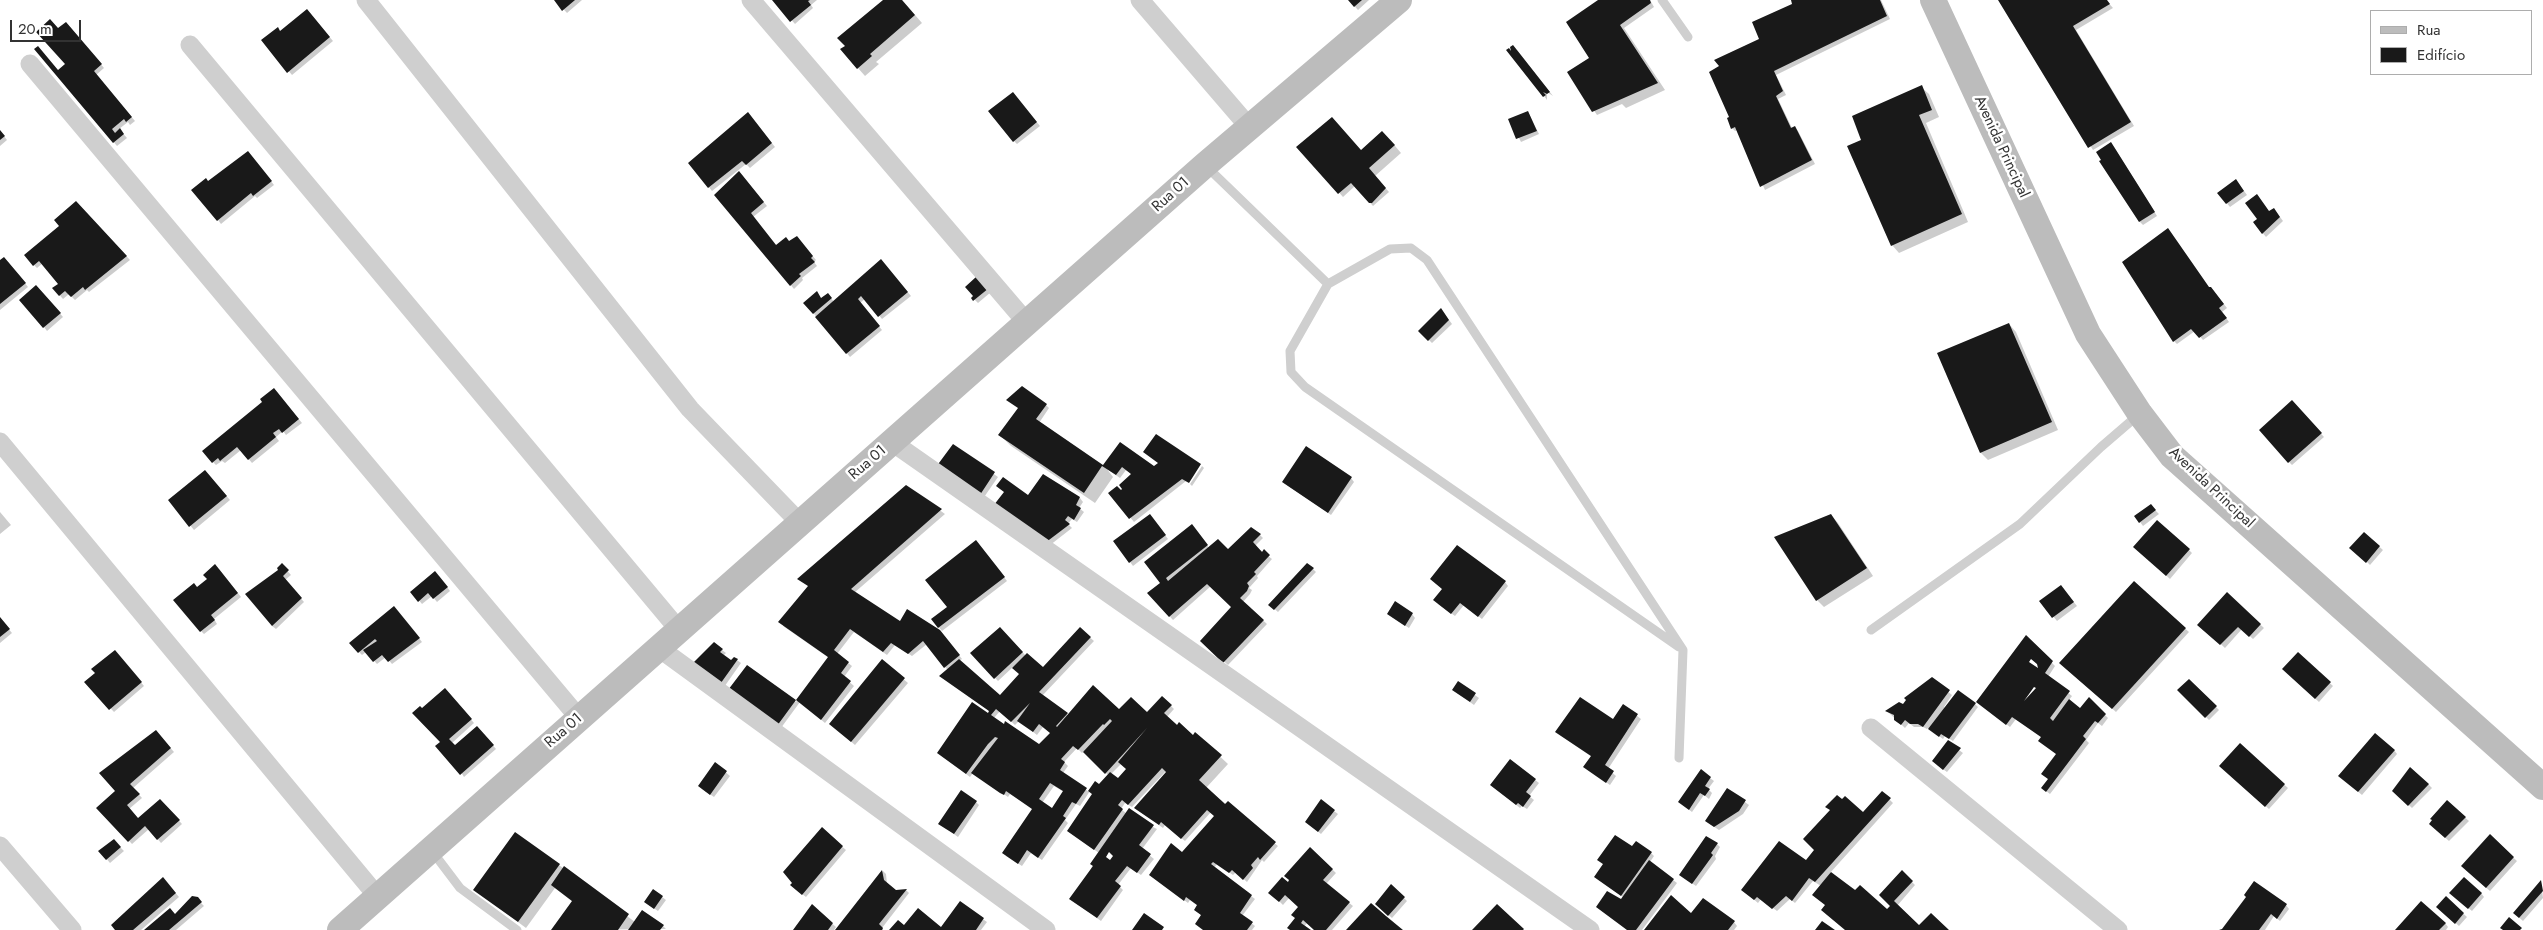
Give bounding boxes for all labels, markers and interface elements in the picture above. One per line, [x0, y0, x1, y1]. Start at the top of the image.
scale bar [12, 10, 84, 42]
legend [2370, 10, 2533, 75]
text: 20 m [18, 18, 52, 40]
text: Rua [2417, 19, 2441, 41]
text: Edifício [2417, 44, 2465, 66]
street label: Avenida Principal [1970, 93, 2032, 201]
street label: Rua 01 [1149, 174, 1193, 216]
street label: Rua 01 [846, 442, 890, 484]
street label: Avenida Principal [2164, 444, 2258, 532]
street label: Rua 01 [542, 710, 586, 752]

